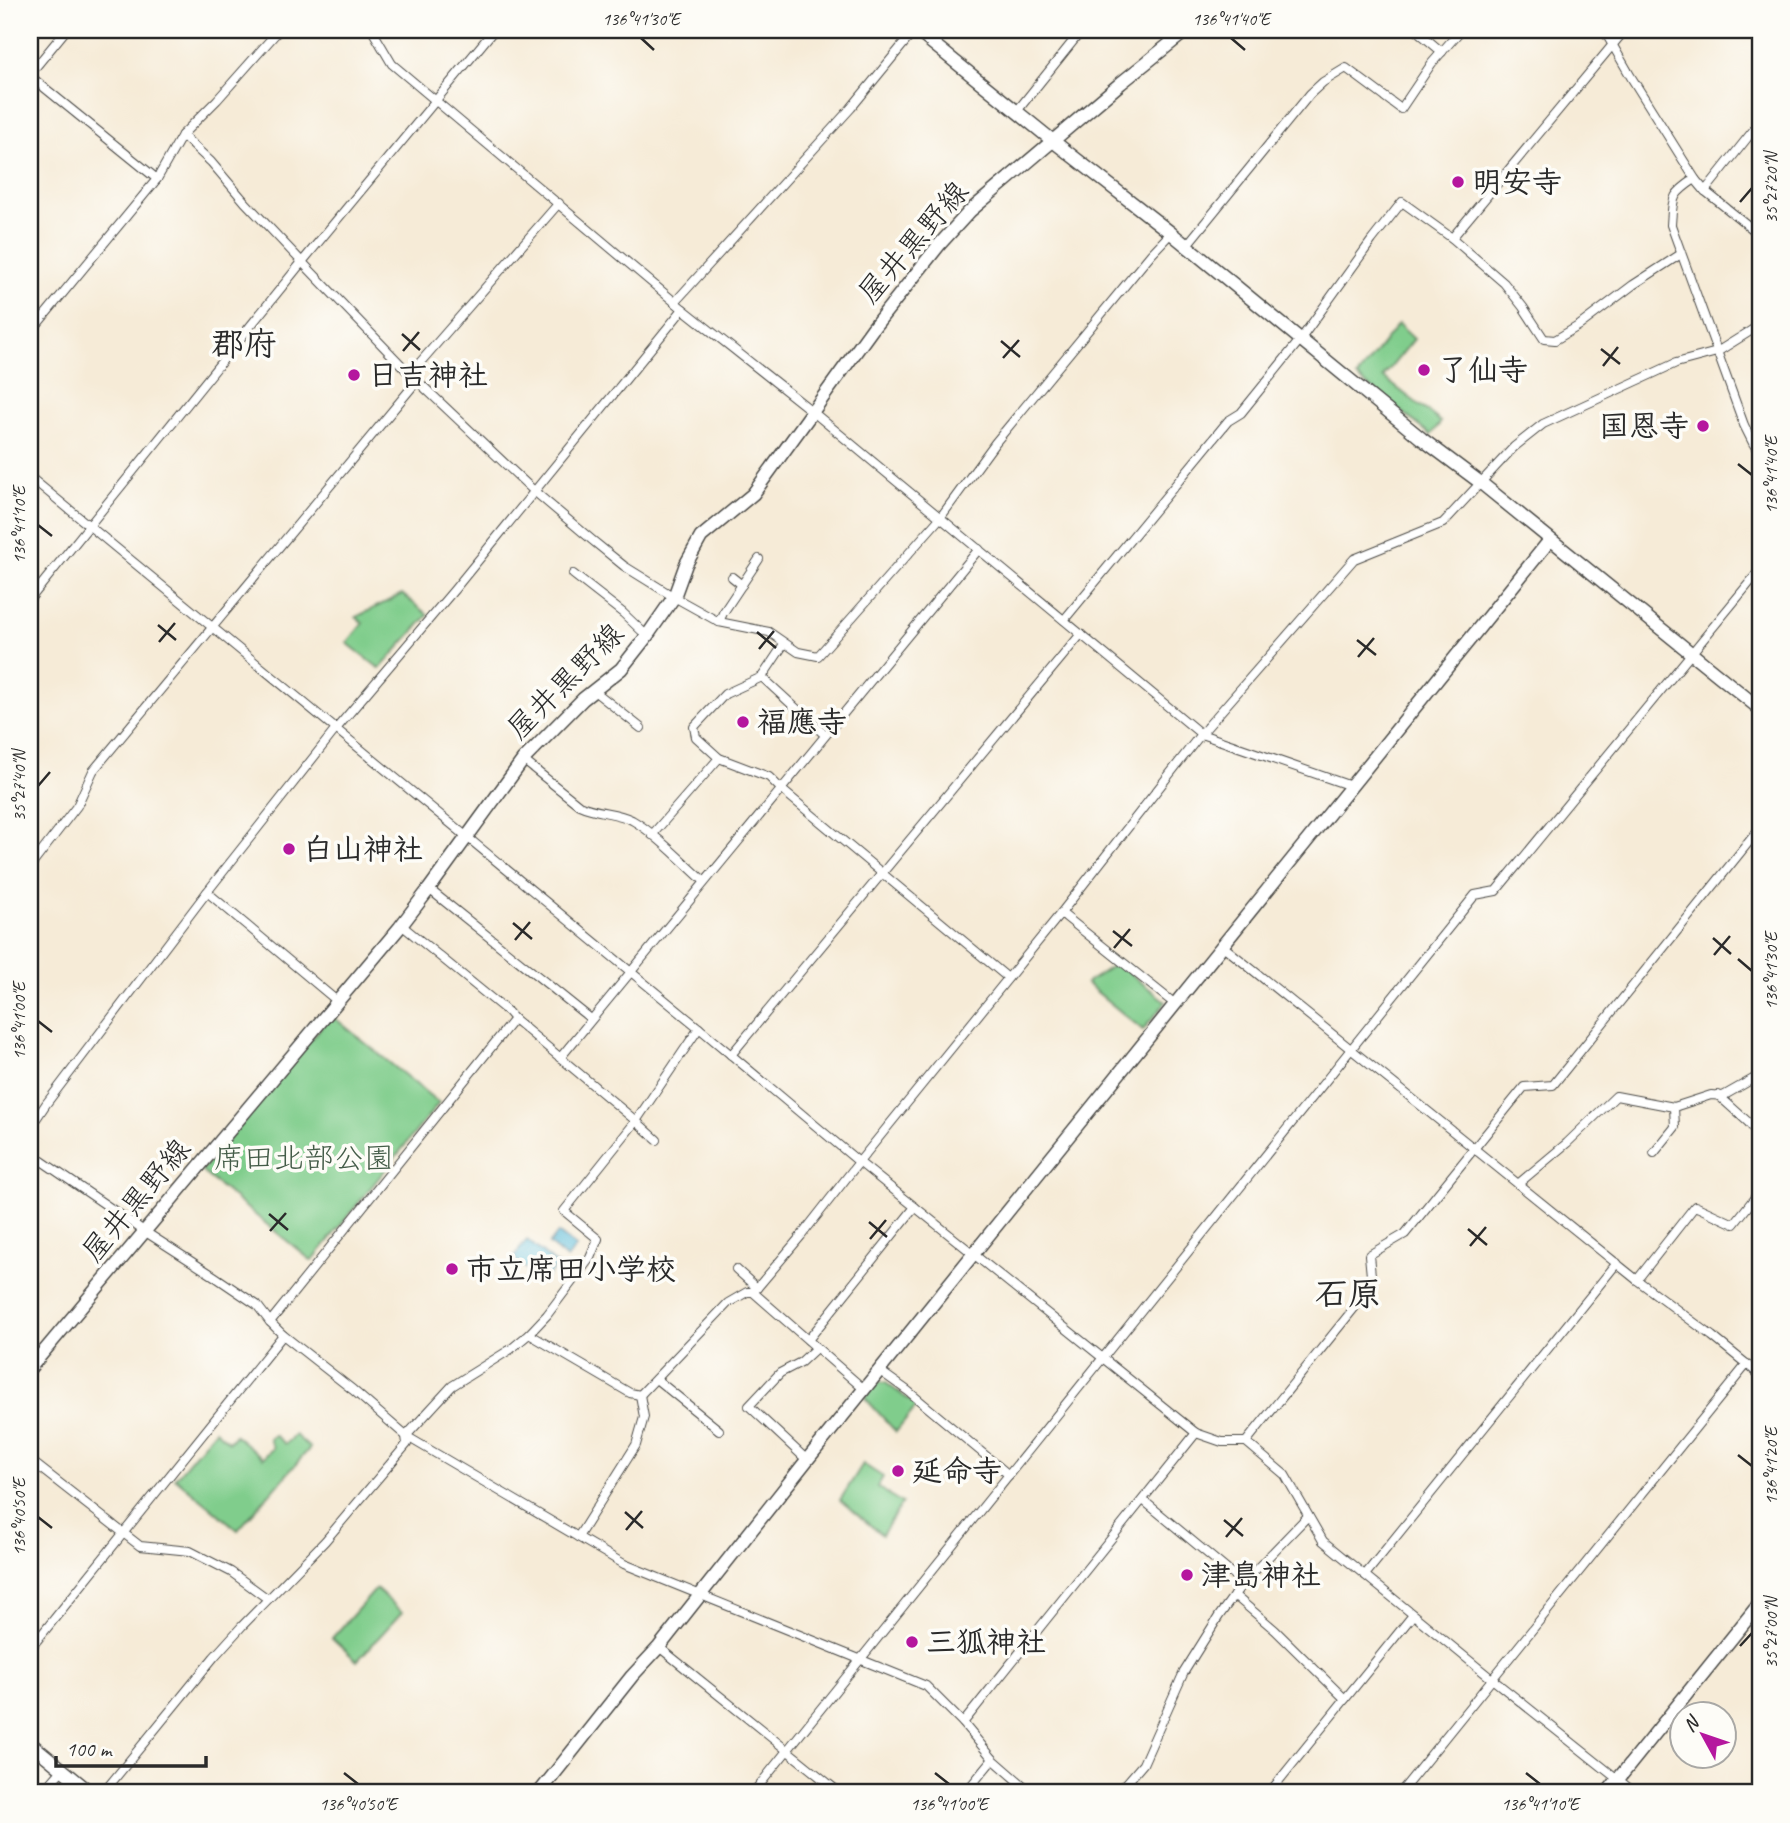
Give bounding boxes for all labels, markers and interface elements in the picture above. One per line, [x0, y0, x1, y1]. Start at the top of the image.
text: 136°41'30"E [602, 8, 682, 30]
text: 136°41'40"E [1192, 8, 1272, 30]
text: 35°27'20"N [1760, 149, 1782, 223]
place label: 明安寺 [1472, 163, 1562, 201]
street label: 屋井黒野線 [849, 173, 977, 311]
marker: 明安寺 [1450, 174, 1466, 190]
district label: 郡府 [211, 323, 277, 365]
place label: 了仙寺 [1438, 351, 1528, 389]
place label: 日吉神社 [368, 356, 488, 394]
marker: 了仙寺 [1416, 362, 1432, 378]
marker: 日吉神社 [346, 367, 362, 383]
place label: 国恩寺 [1599, 407, 1689, 445]
marker: 国恩寺 [1695, 418, 1711, 434]
text: 136°41'40"E [1760, 434, 1782, 514]
text: 136°41'10"E [8, 484, 30, 564]
street label: 屋井黒野線 [499, 615, 631, 747]
place label: 福應寺 [757, 703, 847, 741]
marker: 福應寺 [735, 714, 751, 730]
text: 35°27'40"N [8, 747, 30, 821]
place label: 白山神社 [303, 830, 423, 868]
marker: 白山神社 [281, 841, 297, 857]
text: 136°41'30"E [1760, 930, 1782, 1010]
text: 136°41'00"E [8, 980, 30, 1060]
street label: 屋井黒野線 [73, 1130, 199, 1270]
park label: 席田北部公園 [214, 1139, 394, 1177]
place label: 市立席田小学校 [466, 1250, 676, 1288]
marker: 市立席田小学校 [444, 1261, 460, 1277]
district label: 石原 [1315, 1273, 1381, 1315]
text: 136°41'20"E [1760, 1425, 1782, 1505]
place label: 延命寺 [912, 1452, 1002, 1490]
marker: 延命寺 [890, 1463, 906, 1479]
text: 136°40'50"E [8, 1476, 30, 1556]
place label: 津島神社 [1201, 1556, 1321, 1594]
marker: 津島神社 [1179, 1567, 1195, 1583]
text: 35°27'00"N [1760, 1594, 1782, 1668]
place label: 三狐神社 [926, 1623, 1046, 1661]
marker: 三狐神社 [904, 1634, 920, 1650]
north arrow [1668, 1700, 1738, 1770]
text: N [1678, 1710, 1706, 1737]
scale bar [56, 1725, 206, 1769]
text: 100 m [66, 1736, 113, 1762]
text: 136°40'50"E [319, 1793, 399, 1815]
text: 136°41'00"E [910, 1793, 990, 1815]
text: 136°41'10"E [1501, 1793, 1581, 1815]

